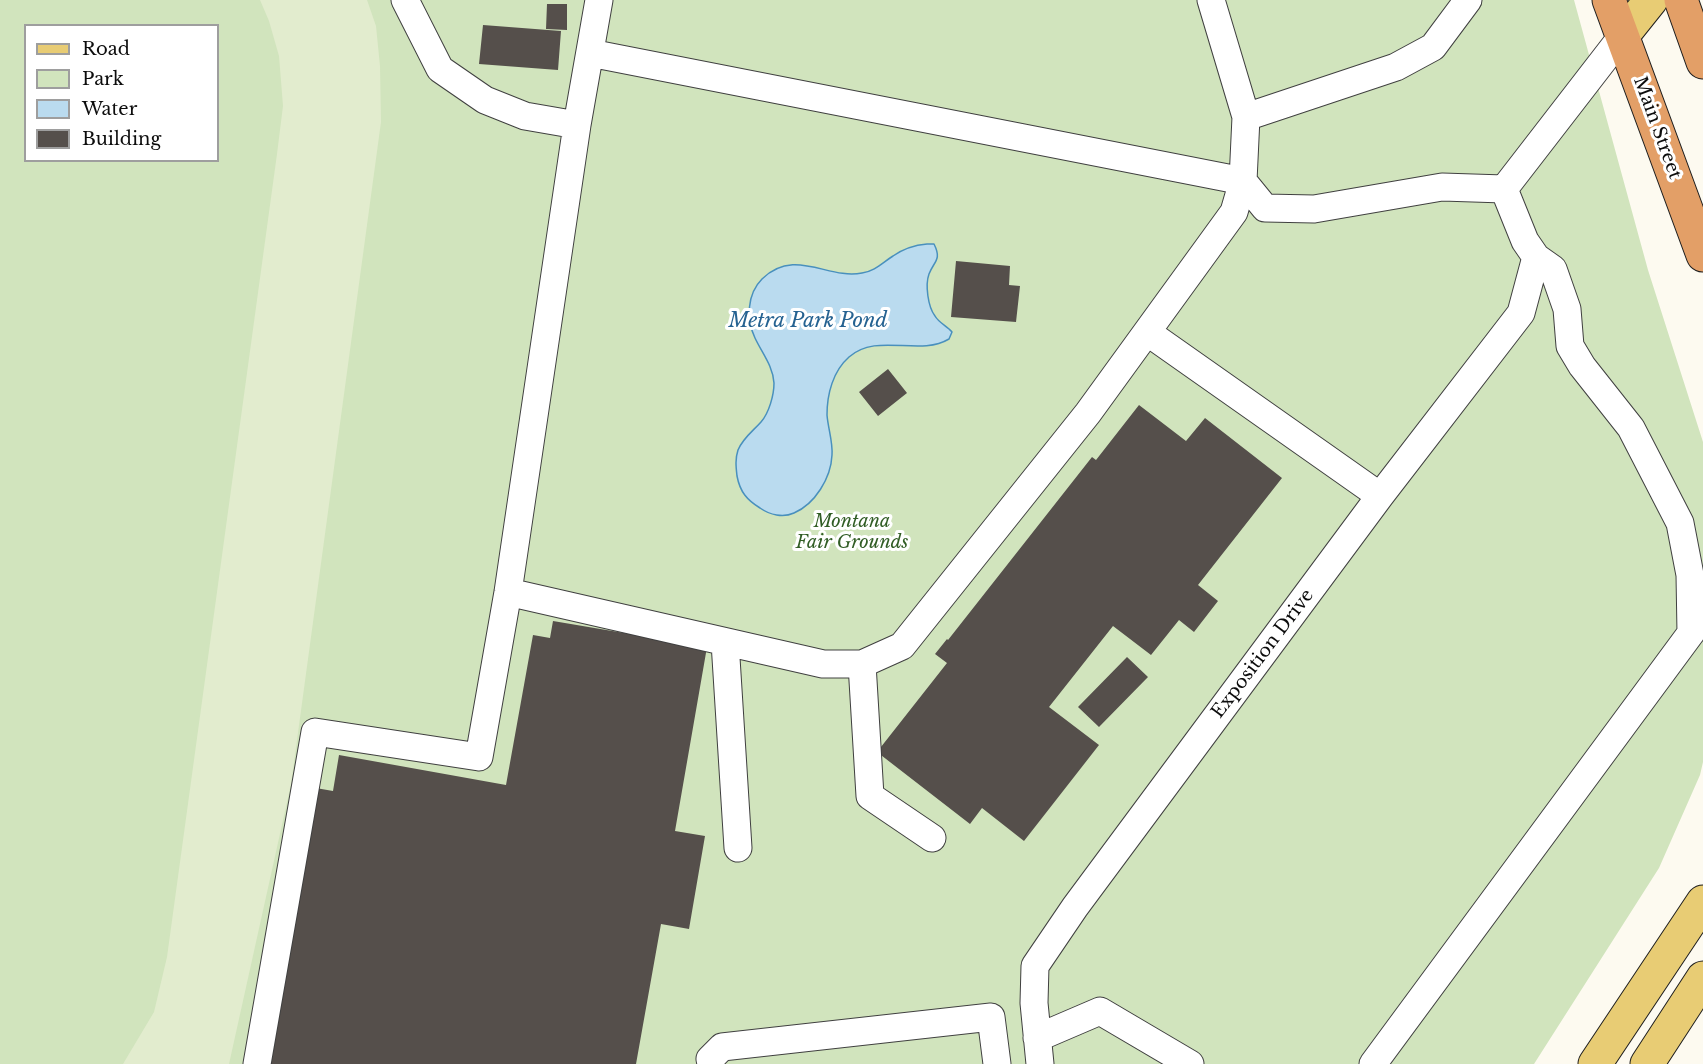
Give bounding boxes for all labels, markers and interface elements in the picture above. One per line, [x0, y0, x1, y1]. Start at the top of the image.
legend [24, 24, 219, 162]
text: Road [82, 38, 130, 60]
text: Park [82, 68, 124, 90]
street label: Main Street [1628, 74, 1686, 182]
text: Water [82, 98, 137, 120]
text: Building [82, 128, 161, 150]
water label: Metra Park Pond [729, 309, 887, 333]
park label: Montana Fair Grounds [796, 511, 908, 554]
street label: Exposition Drive [1207, 585, 1319, 723]

